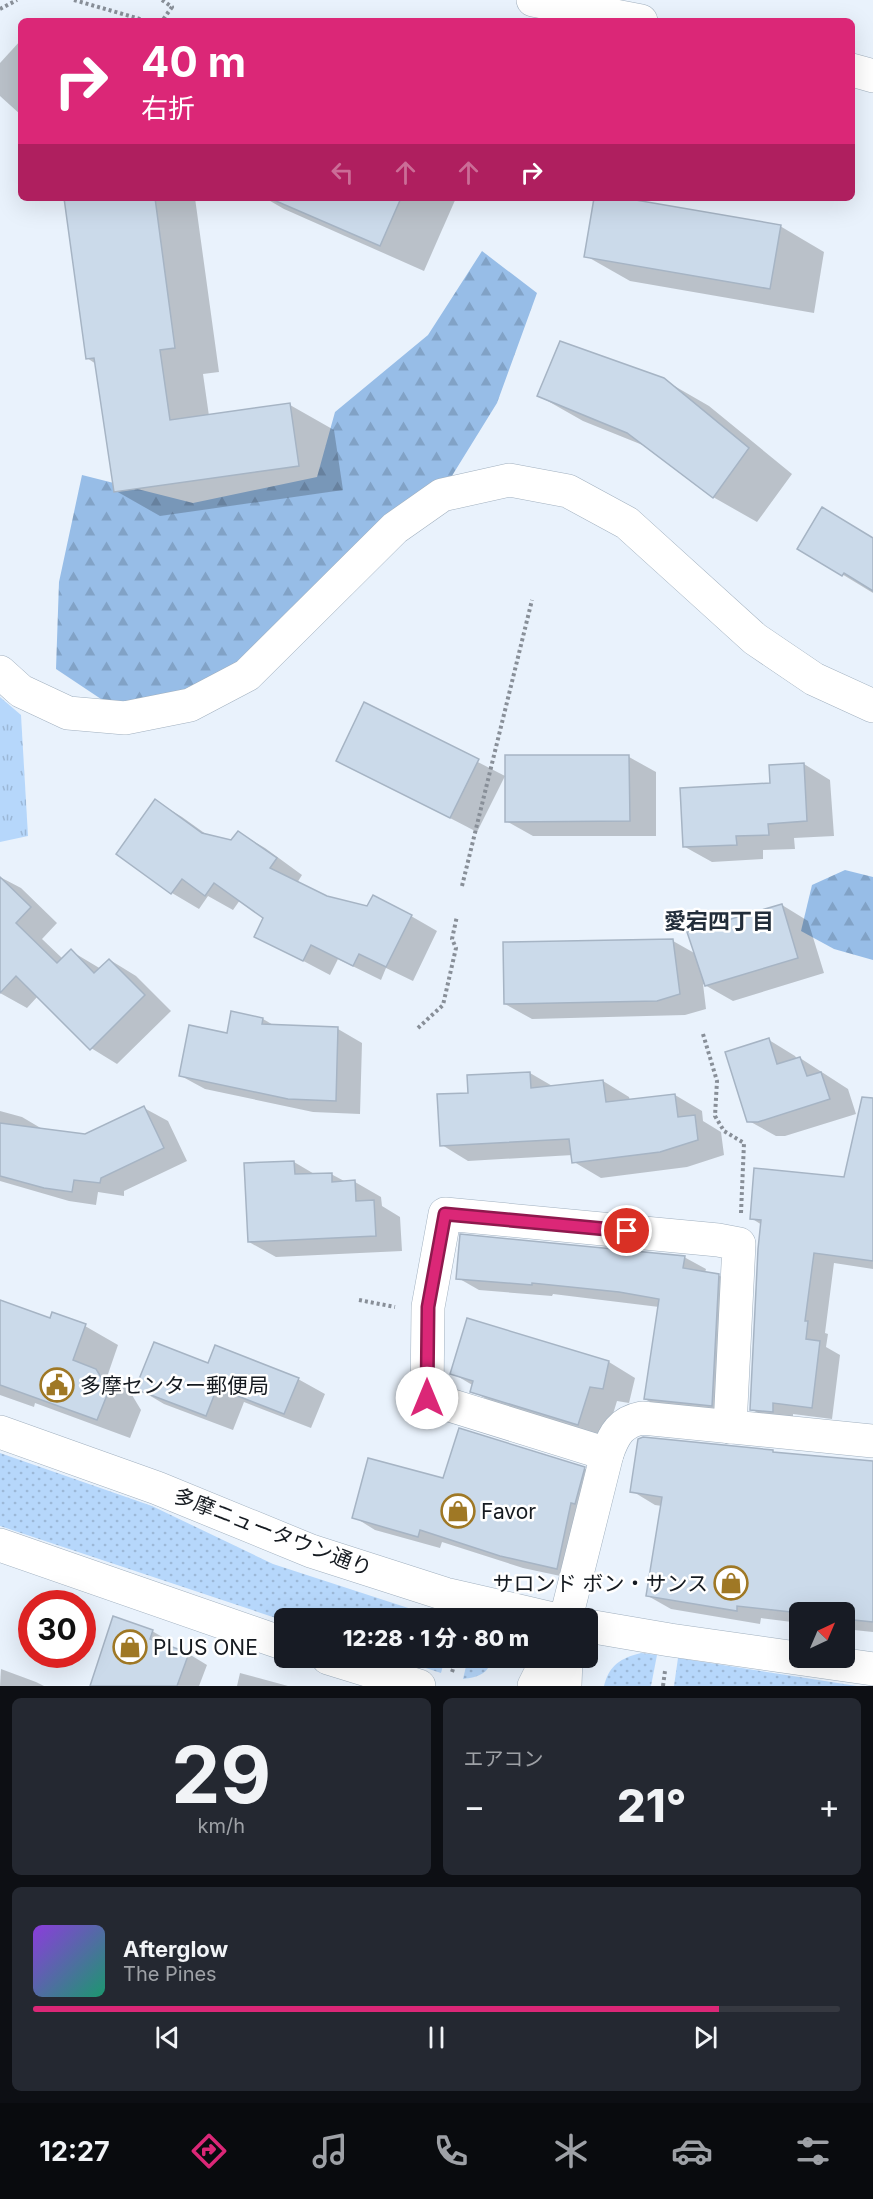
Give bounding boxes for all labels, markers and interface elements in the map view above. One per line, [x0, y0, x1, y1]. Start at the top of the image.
text: 40 m [141, 36, 246, 87]
icon: right [42, 42, 120, 120]
text: 右折 [141, 92, 195, 125]
icon: left [326, 156, 359, 189]
icon: ahead [389, 156, 422, 189]
icon: ahead [452, 156, 485, 189]
icon: right [515, 156, 548, 189]
district label: 愛宕四丁目 [664, 908, 774, 934]
pin [601, 1205, 652, 1256]
icon: arrive [610, 1214, 643, 1247]
position arrow [395, 1366, 459, 1430]
public building icon: 多摩センター郵便局 [39, 1367, 75, 1403]
place label: 多摩センター郵便局 [80, 1373, 269, 1398]
street label: 多摩ニュータウン通り [170, 1483, 376, 1581]
shop icon: Favor [440, 1493, 476, 1529]
place label: Favor [481, 1499, 536, 1524]
shop icon: サロンド ボン・サンス [713, 1565, 749, 1601]
place label: サロンド ボン・サンス [493, 1571, 708, 1596]
speed limit sign: 30 [18, 1590, 96, 1668]
north arrow [789, 1602, 855, 1668]
map controls [789, 1602, 855, 1668]
text: 12:28 · 1 分 · 80 m [343, 1625, 529, 1651]
shop icon: PLUS ONE [112, 1629, 148, 1665]
place label: PLUS ONE [153, 1635, 258, 1660]
text: 29 [171, 1727, 271, 1822]
text: エアコン [464, 1747, 544, 1771]
text: 21° [617, 1778, 686, 1833]
text: − [464, 1786, 485, 1826]
text: + [818, 1786, 840, 1826]
text: km/h [197, 1814, 245, 1838]
text: Afterglow [123, 1936, 228, 1962]
text: The Pines [123, 1962, 217, 1986]
icon: previous [151, 2021, 184, 2054]
icon: pause [420, 2021, 453, 2054]
icon: next [689, 2021, 722, 2054]
icon: directions [188, 2130, 230, 2172]
icon: music [309, 2130, 351, 2172]
icon: phone [430, 2130, 472, 2172]
icon: climate [550, 2130, 592, 2172]
icon: car [671, 2130, 713, 2172]
icon: filters [792, 2130, 834, 2172]
text: 12:27 [39, 2135, 110, 2168]

